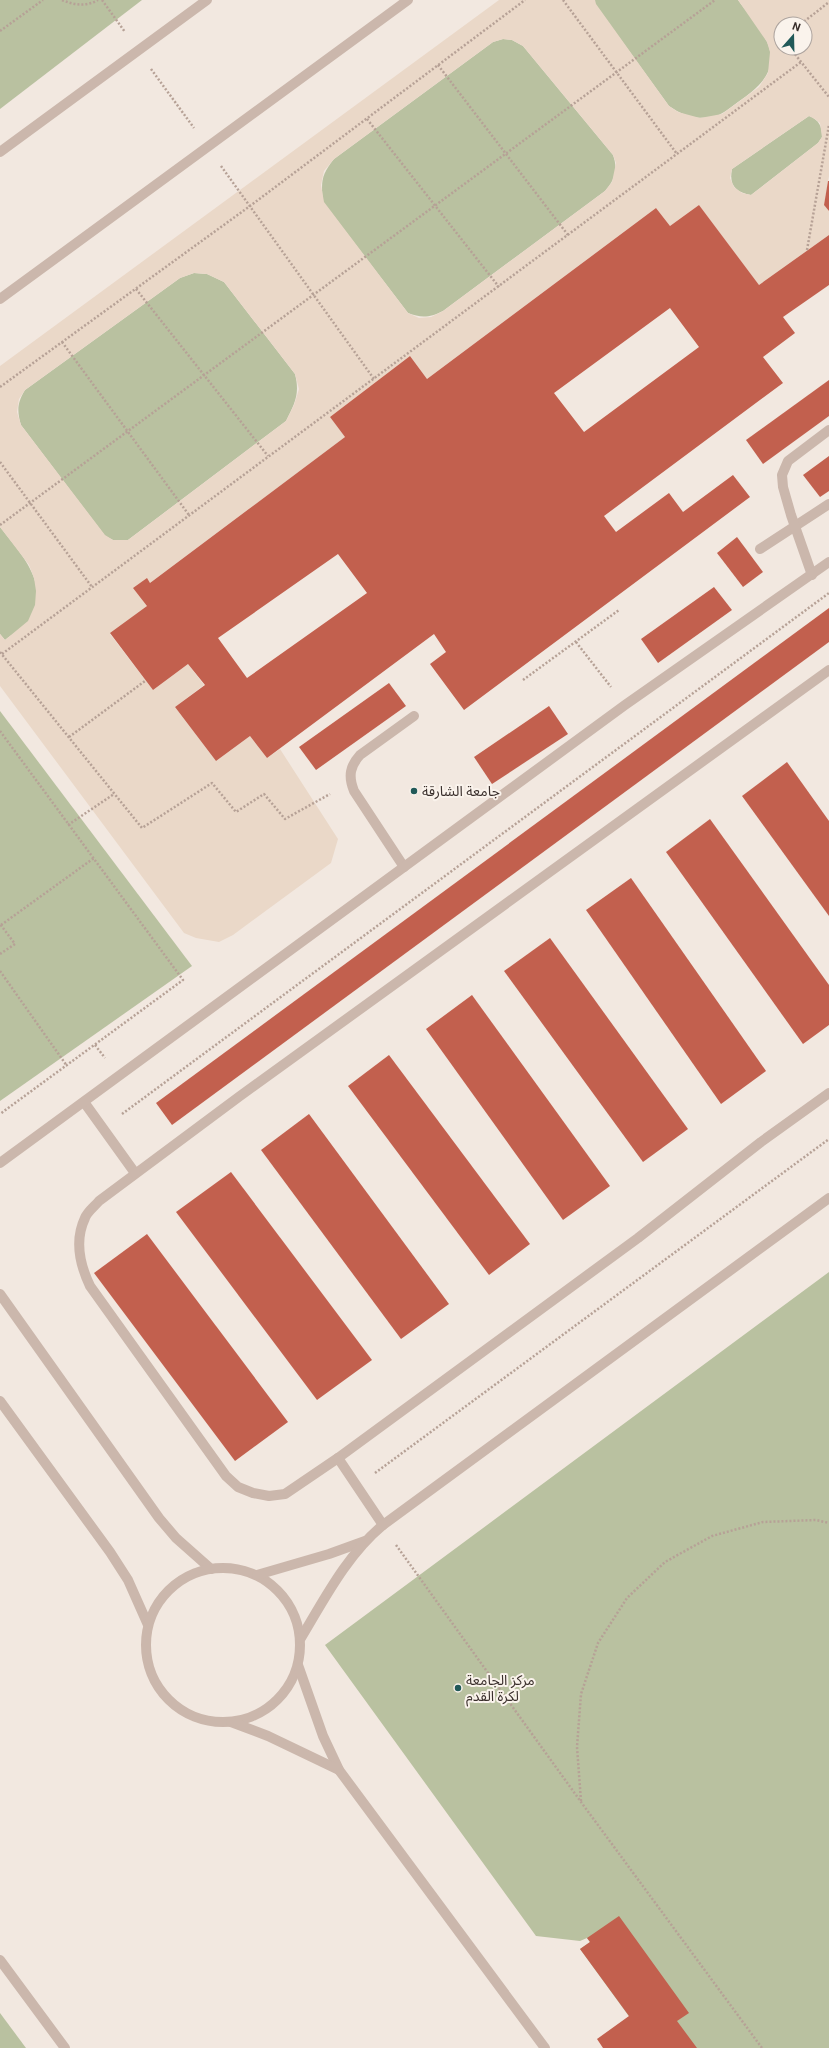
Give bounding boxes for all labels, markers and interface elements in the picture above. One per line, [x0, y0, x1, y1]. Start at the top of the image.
north arrow [773, 16, 813, 56]
text: N [790, 20, 802, 35]
place label: جامعة الشارقة [422, 783, 500, 800]
marker: جامعة الشارقة [409, 786, 419, 796]
place label: مركز الجامعة لكرة القدم [466, 1672, 535, 1707]
marker: مركز الجامعة لكرة القدم [453, 1683, 463, 1693]

